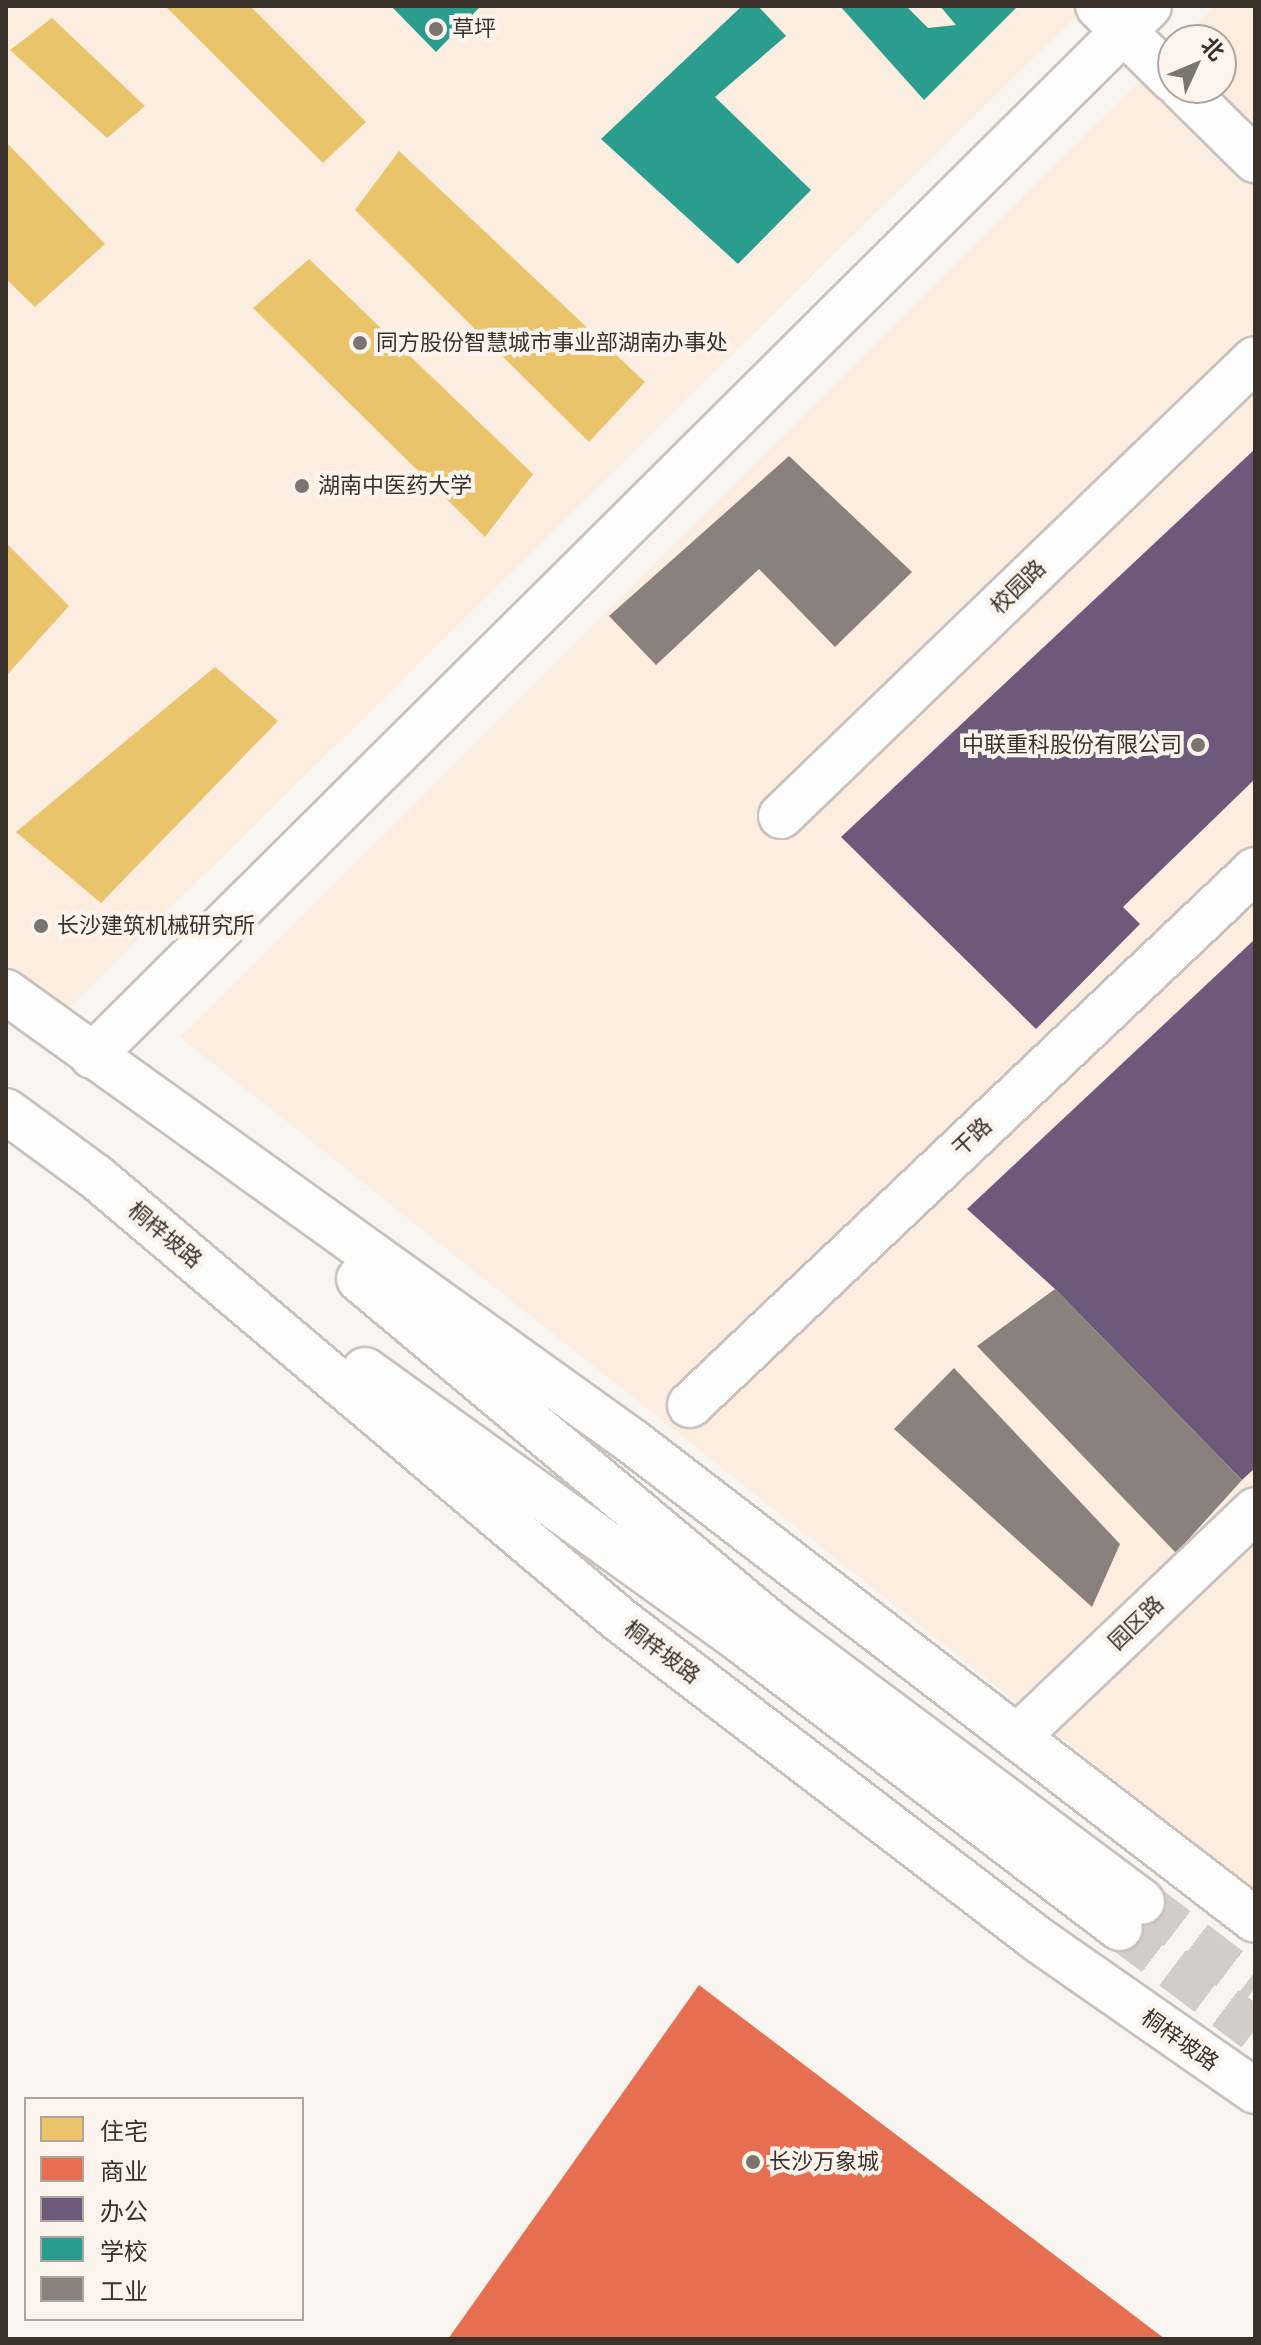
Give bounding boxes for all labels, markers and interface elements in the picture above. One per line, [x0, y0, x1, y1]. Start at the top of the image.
place label: 草坪 [452, 16, 496, 42]
marker: 草坪 [427, 20, 445, 38]
north arrow [1157, 24, 1237, 104]
text: 北 [1195, 31, 1231, 66]
place label: 同方股份智慧城市事业部湖南办事处 [376, 330, 728, 356]
marker: 同方股份智慧城市事业部湖南办事处 [351, 334, 369, 352]
place label: 湖南中医药大学 [318, 473, 472, 499]
marker: 湖南中医药大学 [293, 477, 311, 495]
street label: 校园路 [985, 555, 1051, 619]
place label: 中联重科股份有限公司 [962, 732, 1182, 758]
marker: 中联重科股份有限公司 [1189, 736, 1207, 754]
place label: 长沙建筑机械研究所 [57, 913, 255, 939]
marker: 长沙建筑机械研究所 [32, 917, 50, 935]
street label: 干路 [947, 1112, 997, 1162]
street label: 桐梓坡路 [123, 1197, 207, 1273]
street label: 园区路 [1103, 1591, 1169, 1655]
street label: 桐梓坡路 [619, 1615, 705, 1689]
street label: 桐梓坡路 [1136, 2004, 1224, 2076]
legend [24, 2097, 304, 2321]
text: 住宅 [100, 2116, 148, 2147]
place label: 长沙万象城 [769, 2149, 879, 2175]
marker: 长沙万象城 [744, 2153, 762, 2171]
text: 商业 [100, 2156, 148, 2187]
text: 办公 [100, 2196, 148, 2227]
text: 学校 [100, 2236, 148, 2267]
text: 工业 [100, 2276, 148, 2307]

